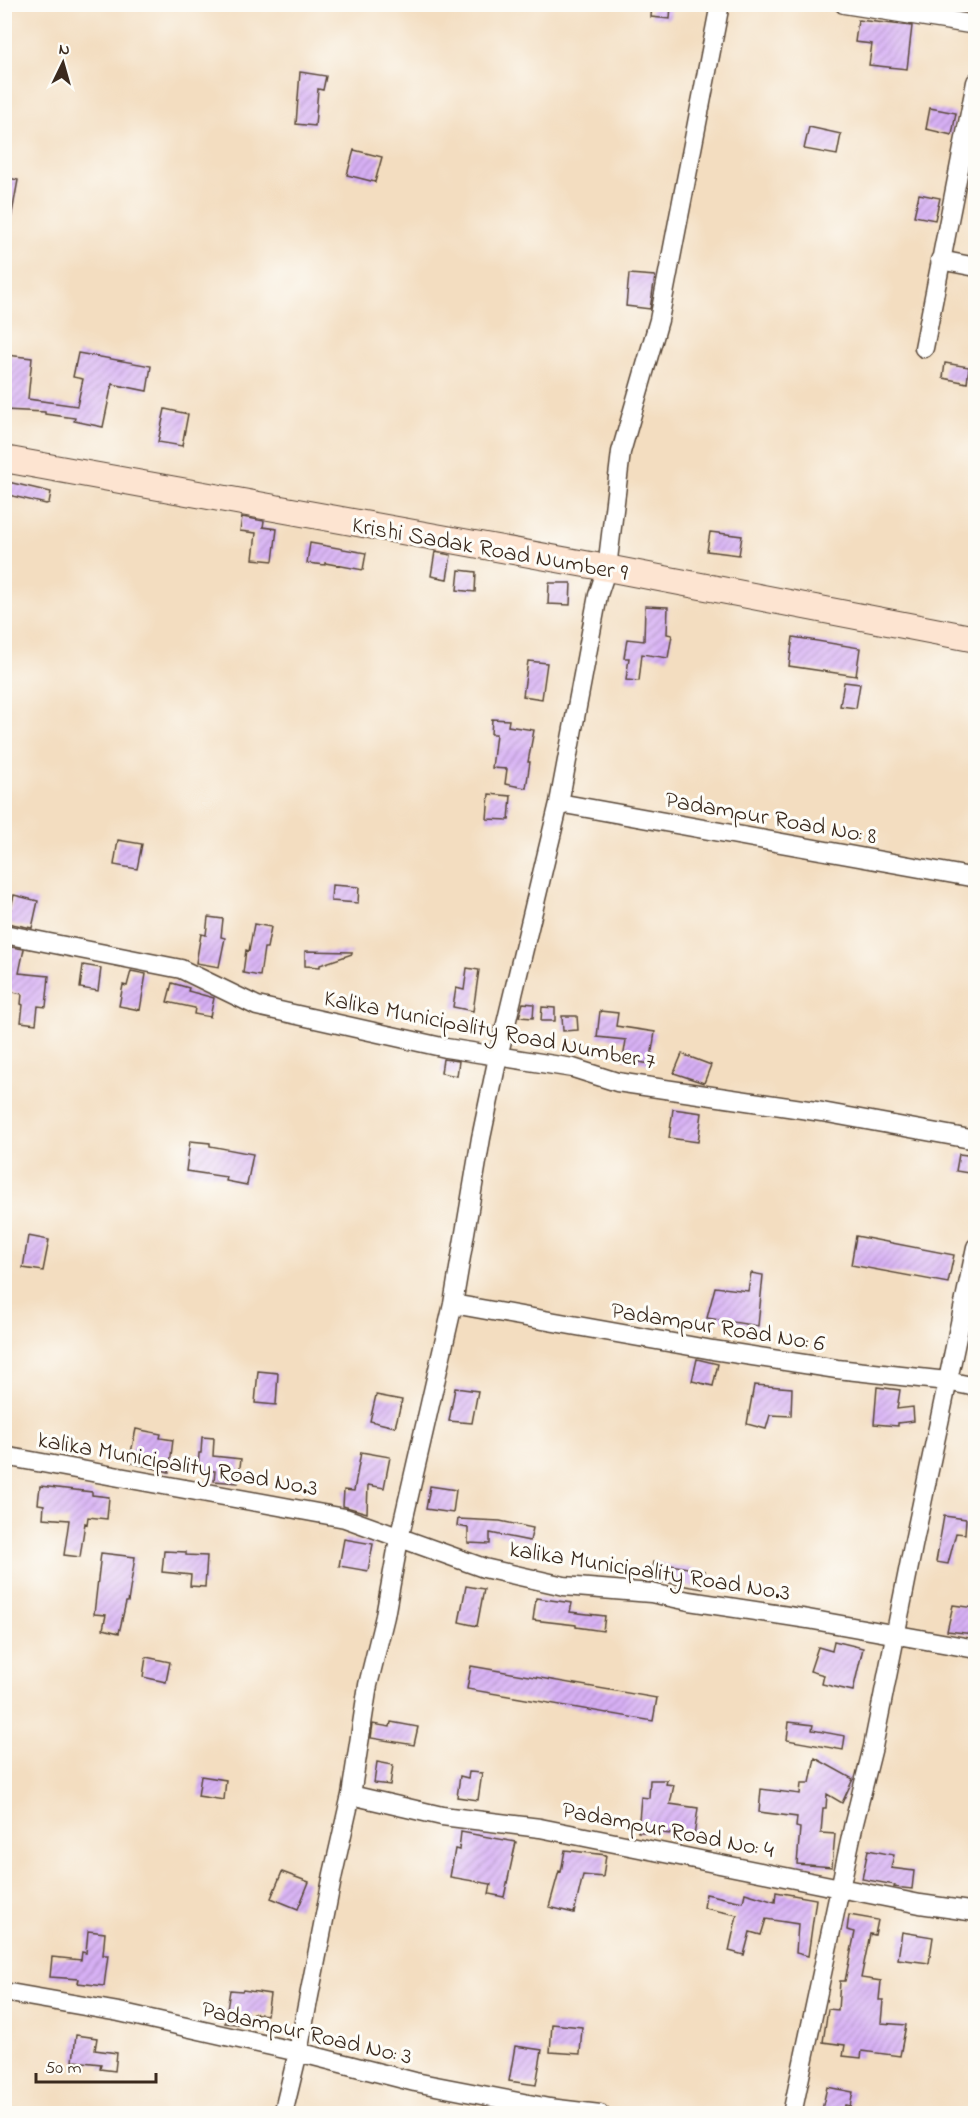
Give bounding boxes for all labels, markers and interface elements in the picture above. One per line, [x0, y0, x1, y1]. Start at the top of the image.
north arrow [33, 33, 93, 93]
text: N [58, 38, 71, 62]
street label: Krishi Sadak Road Number 9 [349, 509, 631, 592]
street label: Padampur Road No: 8 [662, 784, 879, 855]
street label: Kalika Municipality Road Number 7 [321, 982, 658, 1082]
street label: Padampur Road No: 6 [608, 1294, 828, 1363]
street label: kalika Municipality Road No.3 [34, 1424, 321, 1508]
street label: kalika Municipality Road No.3 [506, 1533, 793, 1613]
street label: Padampur Road No: 4 [558, 1794, 777, 1869]
street label: Padampur Road No: 3 [198, 1993, 415, 2076]
scale bar [36, 2046, 156, 2084]
text: 50 m [45, 2056, 82, 2082]

